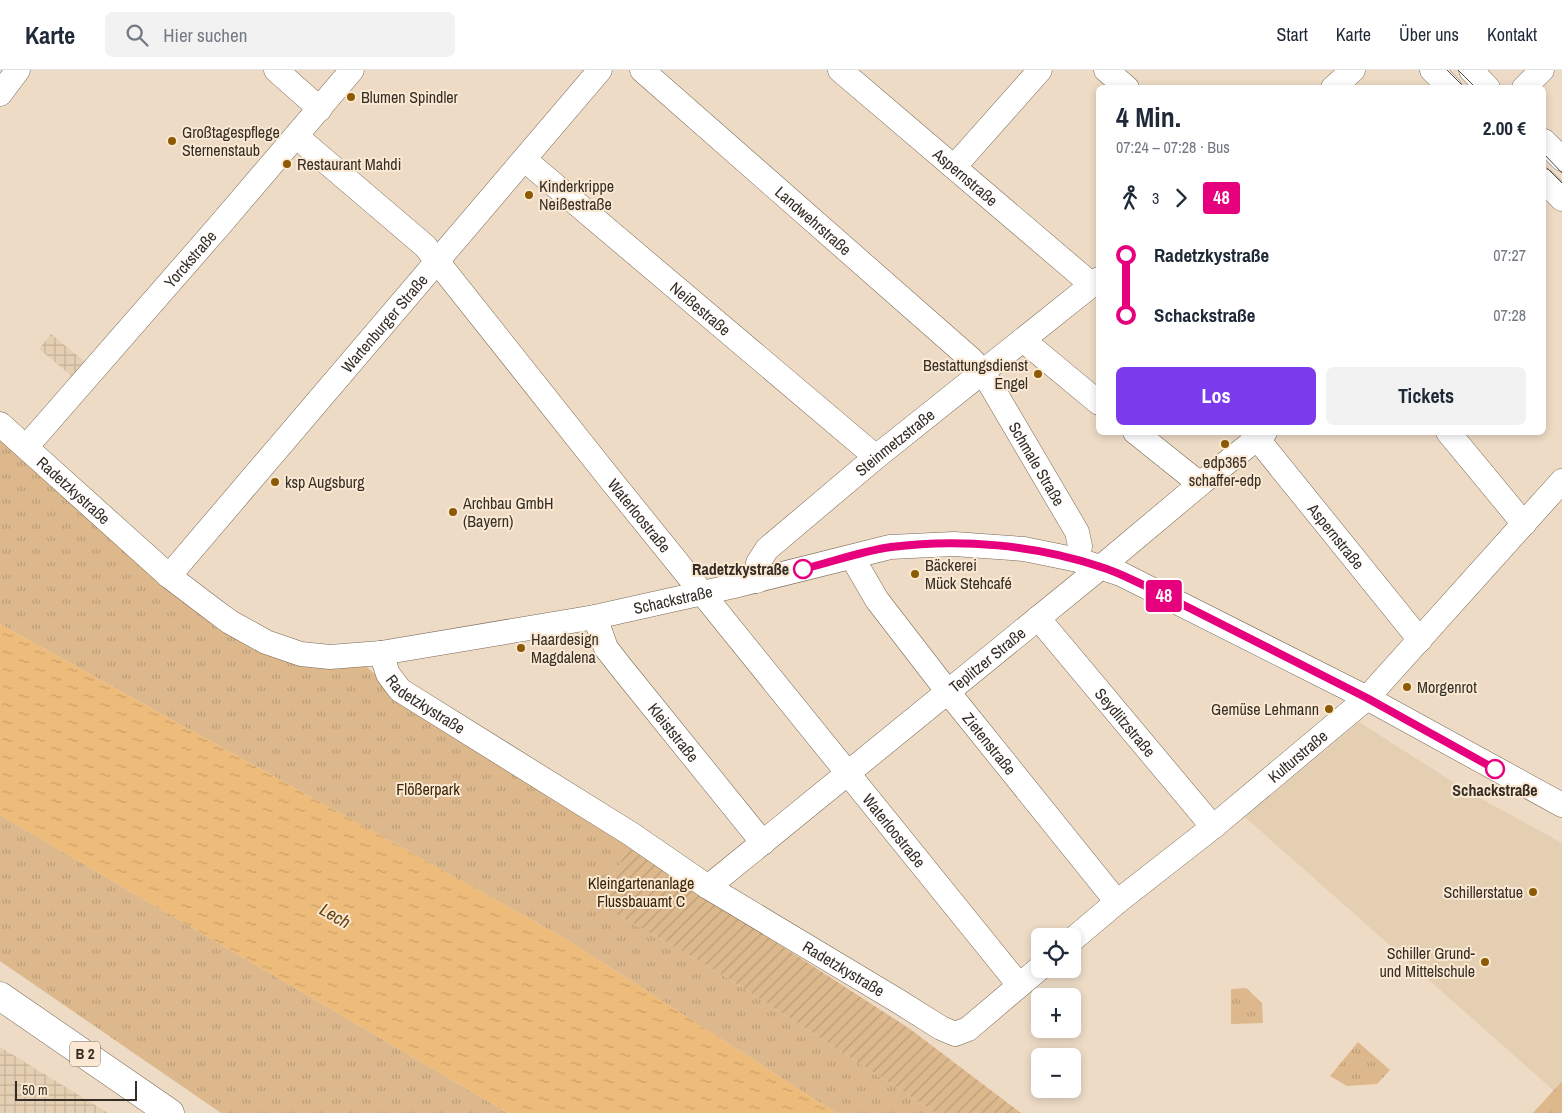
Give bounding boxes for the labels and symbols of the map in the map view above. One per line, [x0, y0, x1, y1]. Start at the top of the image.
place label: Blumen Spindler [361, 86, 459, 108]
marker: Blumen Spindler [345, 91, 357, 103]
place label: Großtagespflege Sternenstaub [182, 121, 280, 161]
marker: Großtagespflege Sternenstaub [166, 135, 178, 147]
street label: Aspernstraße [928, 142, 1003, 211]
place label: Restaurant Mahdi [297, 153, 401, 175]
marker: Restaurant Mahdi [281, 158, 293, 170]
place label: Kinderkrippe Neißestraße [539, 175, 614, 215]
street label: Landwehrstraße [770, 181, 856, 260]
marker: Kinderkrippe Neißestraße [523, 189, 535, 201]
street label: Yorckstraße [159, 226, 221, 293]
street label: Wartenburger Straße [336, 269, 432, 377]
street label: Neißestraße [666, 277, 736, 341]
place label: Bestattungsdienst Engel [923, 354, 1028, 394]
marker: Bestattungsdienst Engel [1032, 368, 1044, 380]
street label: Steinmetzstraße [850, 404, 939, 481]
street label: Schmale Straße [1004, 418, 1070, 510]
marker: edp365 schaffer-edp [1219, 438, 1231, 450]
street label: Radetzkystraße [32, 451, 115, 529]
place label: edp365 schaffer-edp [1189, 451, 1261, 491]
place label: ksp Augsburg [285, 471, 365, 493]
street label: Waterloostraße [603, 474, 676, 557]
marker: ksp Augsburg [269, 476, 281, 488]
place label: Archbau GmbH (Bayern) [462, 492, 553, 532]
street label: Aspernstraße [1302, 498, 1370, 574]
marker: Archbau GmbH (Bayern) [447, 506, 459, 518]
place label: Bäckerei Mück Stehcafé [925, 554, 1012, 594]
place label: Radetzkystraße [692, 558, 789, 580]
marker: Radetzkystraße [793, 559, 813, 579]
marker: Bäckerei Mück Stehcafé [909, 568, 921, 580]
street label: Schackstraße [631, 580, 714, 619]
line badge: 48 [1142, 580, 1186, 612]
street label: Teplitzer Straße [944, 622, 1030, 697]
place label: Haardesign Magdalena [531, 628, 599, 668]
marker: Haardesign Magdalena [515, 642, 527, 654]
street label: Radetzkystraße [381, 670, 469, 739]
place label: Morgenrot [1417, 676, 1477, 698]
marker: Morgenrot [1401, 681, 1413, 693]
street label: Seydlitzstraße [1090, 683, 1161, 762]
street label: Kleiststraße [643, 698, 704, 767]
place label: Gemüse Lehmann [1211, 698, 1319, 720]
marker: Gemüse Lehmann [1323, 703, 1335, 715]
street label: Zietenstraße [958, 708, 1021, 779]
street label: Kulturstraße [1263, 725, 1332, 788]
marker: Schackstraße [1485, 759, 1505, 779]
park label: Flößerpark [396, 778, 460, 800]
place label: Schackstraße [1452, 779, 1538, 801]
street label: Waterloostraße [857, 789, 931, 872]
park label: Kleingartenanlage Flussbauamt C [588, 872, 694, 912]
place label: Schillerstatue [1444, 881, 1523, 903]
marker: Schillerstatue [1527, 886, 1539, 898]
water label: Lech [315, 897, 355, 934]
street label: Radetzkystraße [799, 935, 889, 1001]
place label: Schiller Grund- und Mittelschule [1379, 942, 1476, 982]
marker: Schiller Grund- und Mittelschule [1479, 956, 1491, 968]
road number: B 2 [70, 1042, 100, 1066]
scale bar [15, 1078, 138, 1101]

